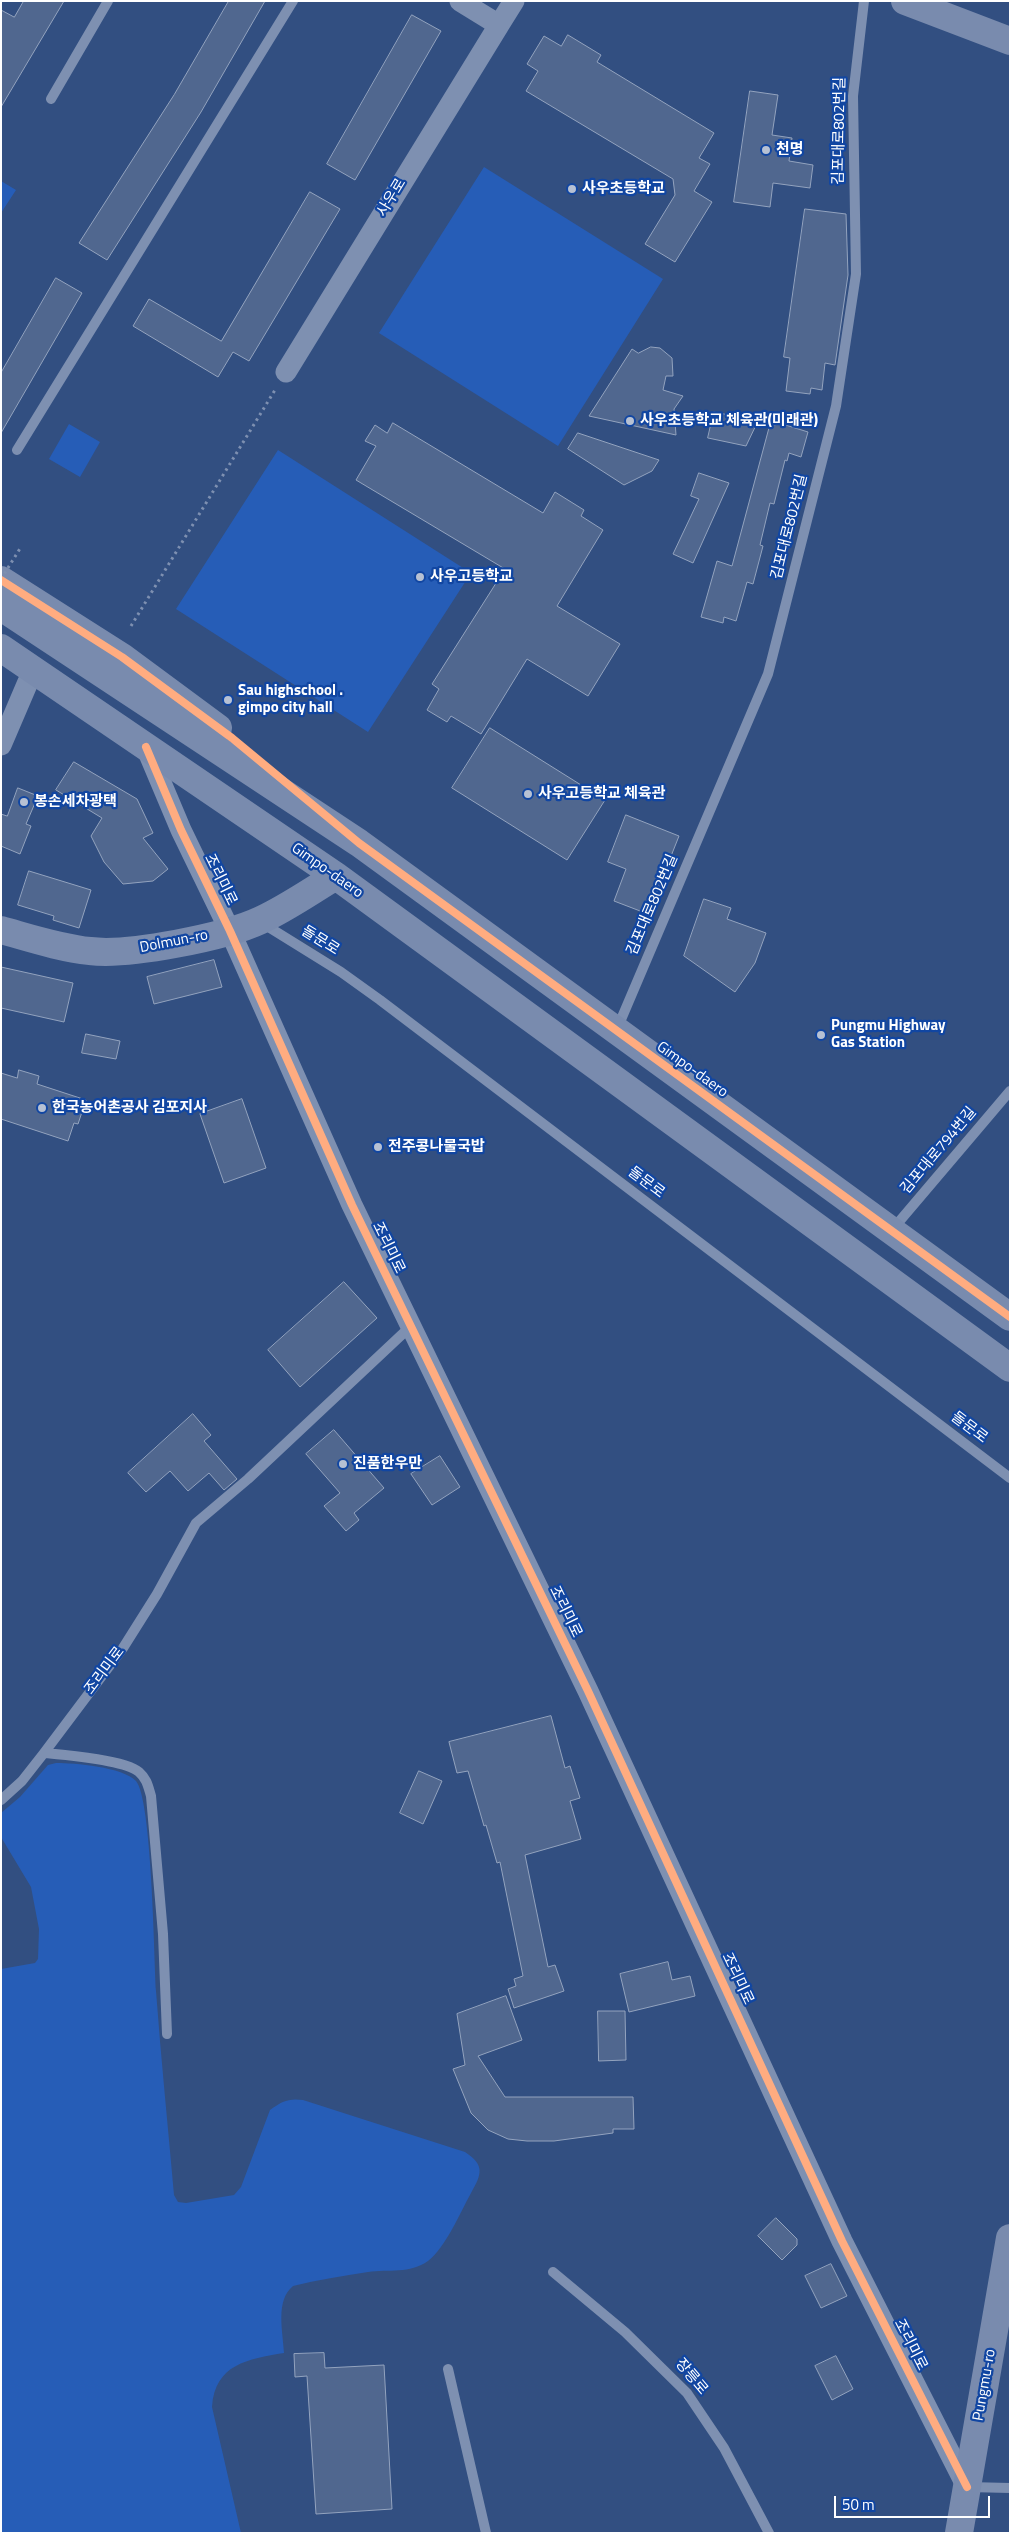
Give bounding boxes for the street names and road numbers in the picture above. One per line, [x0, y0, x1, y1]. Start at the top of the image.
street label: 김포대로802번길 [830, 77, 850, 185]
street label: 사우로 [374, 176, 410, 220]
street label: 김포대로802번길 [768, 472, 812, 582]
street label: Gimpo-daero [288, 840, 366, 902]
street label: 조리미로 [200, 851, 240, 909]
street label: 김포대로802번길 [624, 852, 682, 958]
street label: 돌문로 [298, 922, 342, 960]
street label: Dolmun-ro [138, 927, 210, 957]
street label: Gimpo-daero [653, 1038, 731, 1102]
street label: 김포대로794번길 [897, 1104, 981, 1198]
street label: 돌문로 [624, 1163, 668, 1203]
street label: 조리미로 [368, 1219, 408, 1277]
street label: 돌문로 [947, 1408, 991, 1448]
street label: 조리미로 [545, 1583, 585, 1641]
street label: 조리미로 [81, 1644, 129, 1698]
street label: 조리미로 [717, 1950, 757, 2008]
street label: 조리미로 [889, 2316, 931, 2374]
street label: Pungmu-ro [970, 2348, 1000, 2422]
street label: 장릉로 [671, 2355, 711, 2399]

